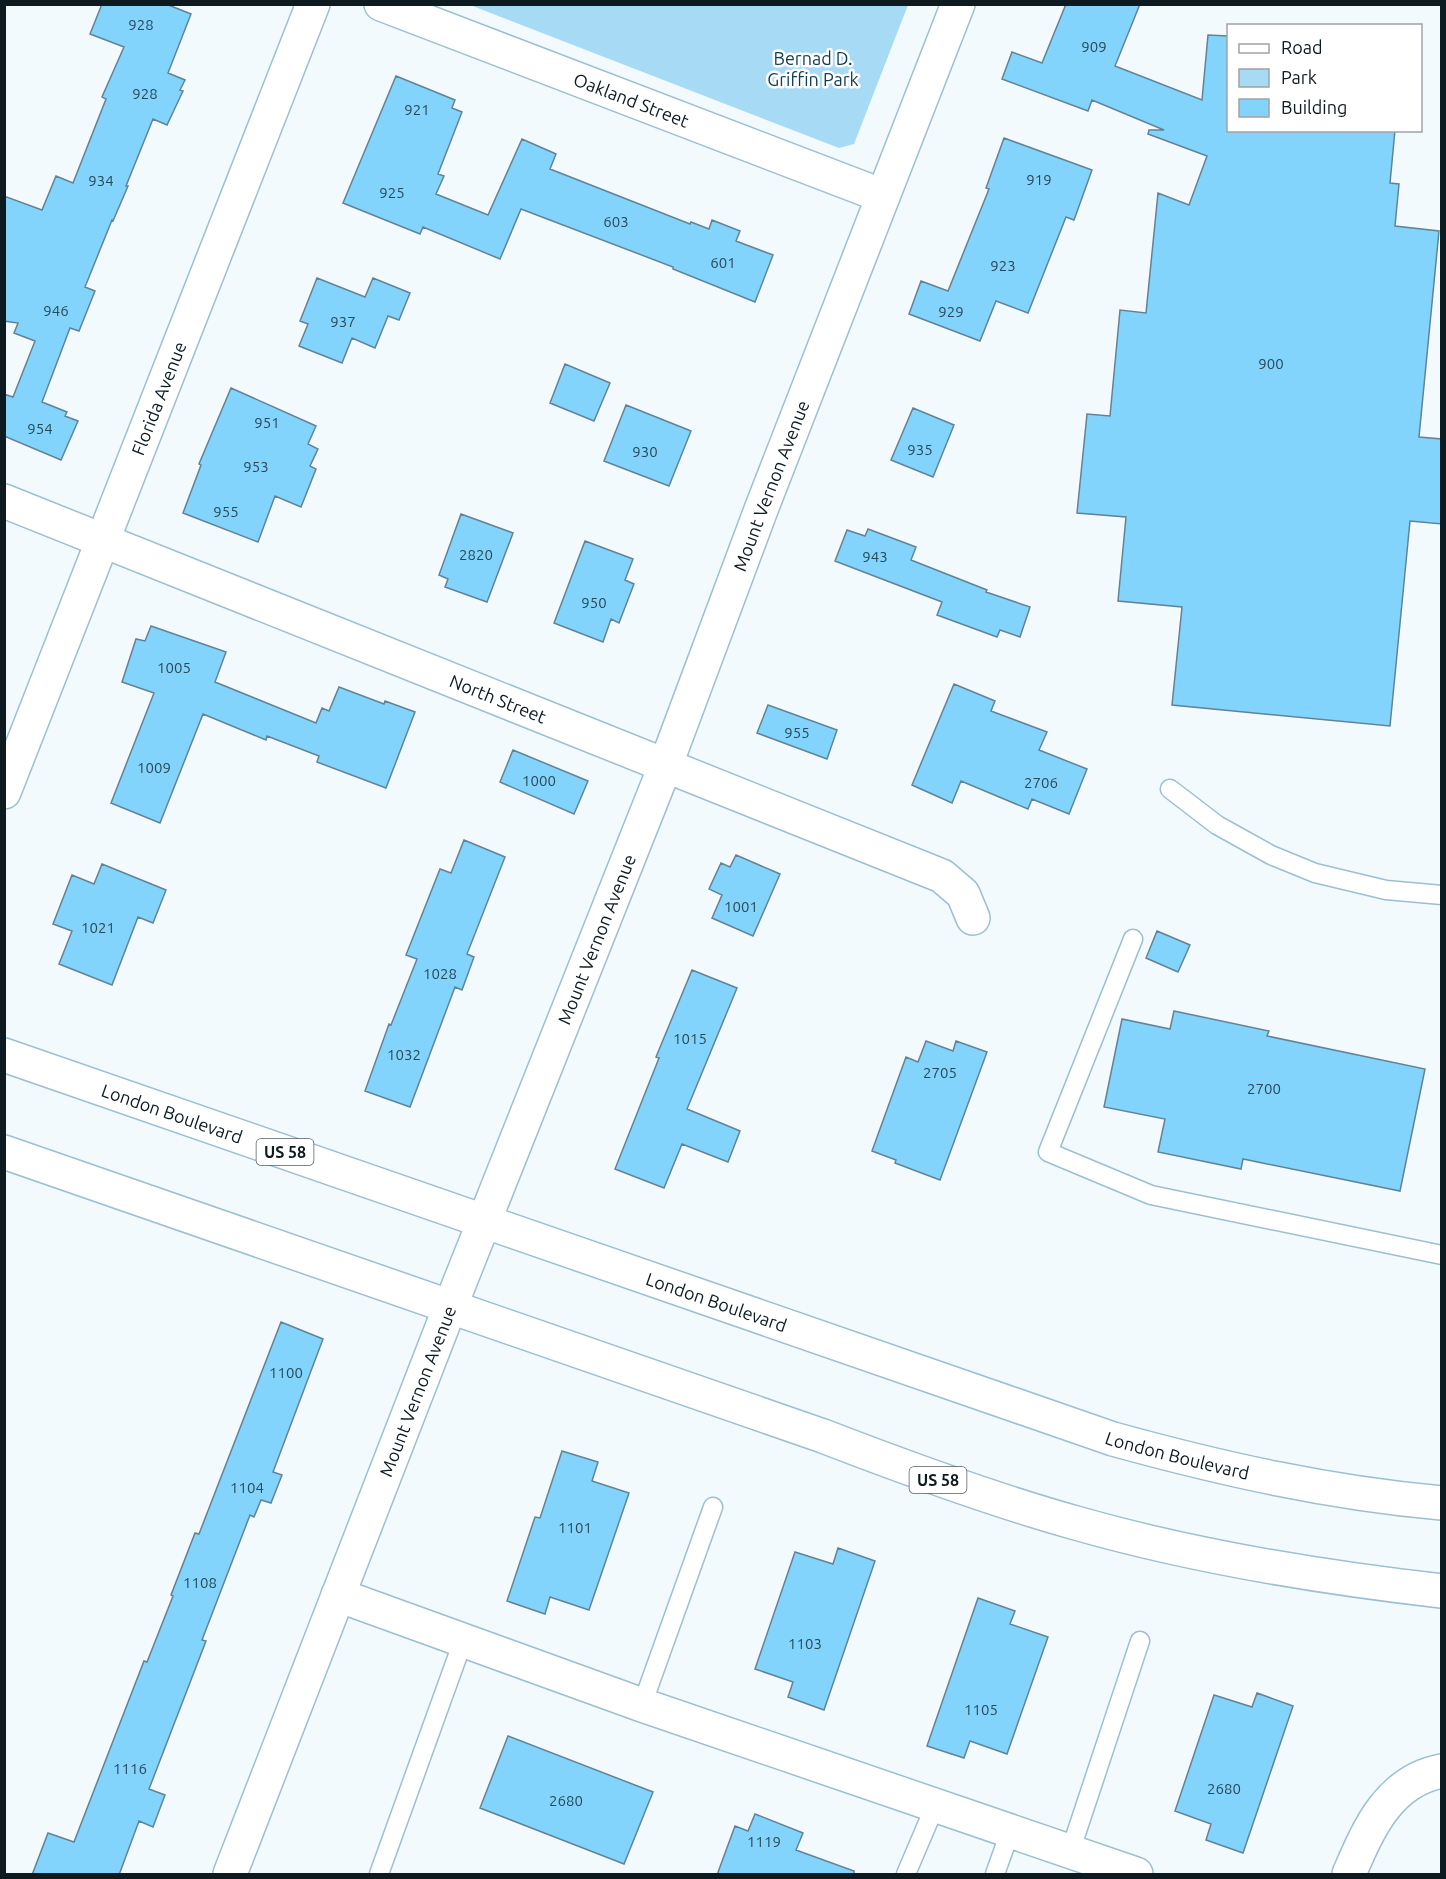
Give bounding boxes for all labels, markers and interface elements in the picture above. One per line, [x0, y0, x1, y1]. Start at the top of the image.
house number: 928 [128, 16, 154, 33]
legend [1227, 24, 1422, 132]
text: Road [1281, 37, 1323, 57]
house number: 909 [1081, 38, 1107, 55]
park label: Bernad D. Griffin Park [767, 48, 859, 89]
text: Park [1281, 67, 1317, 87]
street label: Oakland Street [571, 69, 692, 131]
house number: 928 [132, 85, 158, 102]
text: Building [1281, 97, 1347, 117]
house number: 921 [404, 101, 430, 118]
house number: 919 [1026, 171, 1052, 188]
house number: 934 [88, 172, 114, 189]
house number: 925 [379, 184, 405, 201]
house number: 603 [603, 213, 629, 230]
house number: 601 [710, 254, 736, 271]
house number: 923 [990, 257, 1016, 274]
house number: 946 [43, 302, 69, 319]
house number: 929 [938, 303, 964, 320]
house number: 937 [330, 313, 356, 330]
street label: Florida Avenue [127, 338, 190, 458]
house number: 900 [1258, 355, 1284, 372]
street label: Mount Vernon Avenue [729, 397, 813, 574]
house number: 951 [254, 414, 280, 431]
house number: 954 [27, 420, 53, 437]
house number: 935 [907, 441, 933, 458]
house number: 930 [632, 443, 658, 460]
house number: 953 [243, 458, 269, 475]
house number: 955 [213, 503, 239, 520]
house number: 2820 [459, 546, 493, 563]
house number: 943 [862, 548, 888, 565]
house number: 950 [581, 594, 607, 611]
house number: 1005 [157, 659, 191, 676]
street label: North Street [447, 670, 549, 727]
house number: 955 [784, 724, 810, 741]
house number: 1009 [137, 759, 171, 776]
house number: 1000 [522, 772, 556, 789]
house number: 2706 [1024, 774, 1058, 791]
street label: Mount Vernon Avenue [553, 851, 639, 1027]
house number: 1001 [724, 898, 758, 915]
house number: 1021 [81, 919, 115, 936]
house number: 1028 [423, 965, 457, 982]
house number: 1015 [673, 1030, 707, 1047]
house number: 1032 [387, 1046, 421, 1063]
house number: 2705 [923, 1064, 957, 1081]
street label: London Boulevard [99, 1080, 245, 1147]
house number: 2700 [1247, 1080, 1281, 1097]
road number: US 58 [256, 1139, 314, 1165]
street label: London Boulevard [643, 1268, 790, 1335]
street label: Mount Vernon Avenue [375, 1303, 460, 1479]
house number: 1100 [269, 1364, 303, 1381]
street label: London Boulevard [1103, 1427, 1251, 1483]
road number: US 58 [910, 1467, 966, 1493]
house number: 1104 [230, 1479, 264, 1496]
house number: 1101 [558, 1519, 592, 1536]
house number: 1108 [183, 1574, 217, 1591]
house number: 1103 [788, 1635, 822, 1652]
house number: 1105 [964, 1701, 998, 1718]
house number: 1116 [113, 1760, 147, 1777]
house number: 2680 [1207, 1780, 1241, 1797]
house number: 2680 [549, 1792, 583, 1809]
house number: 1119 [747, 1833, 781, 1850]

